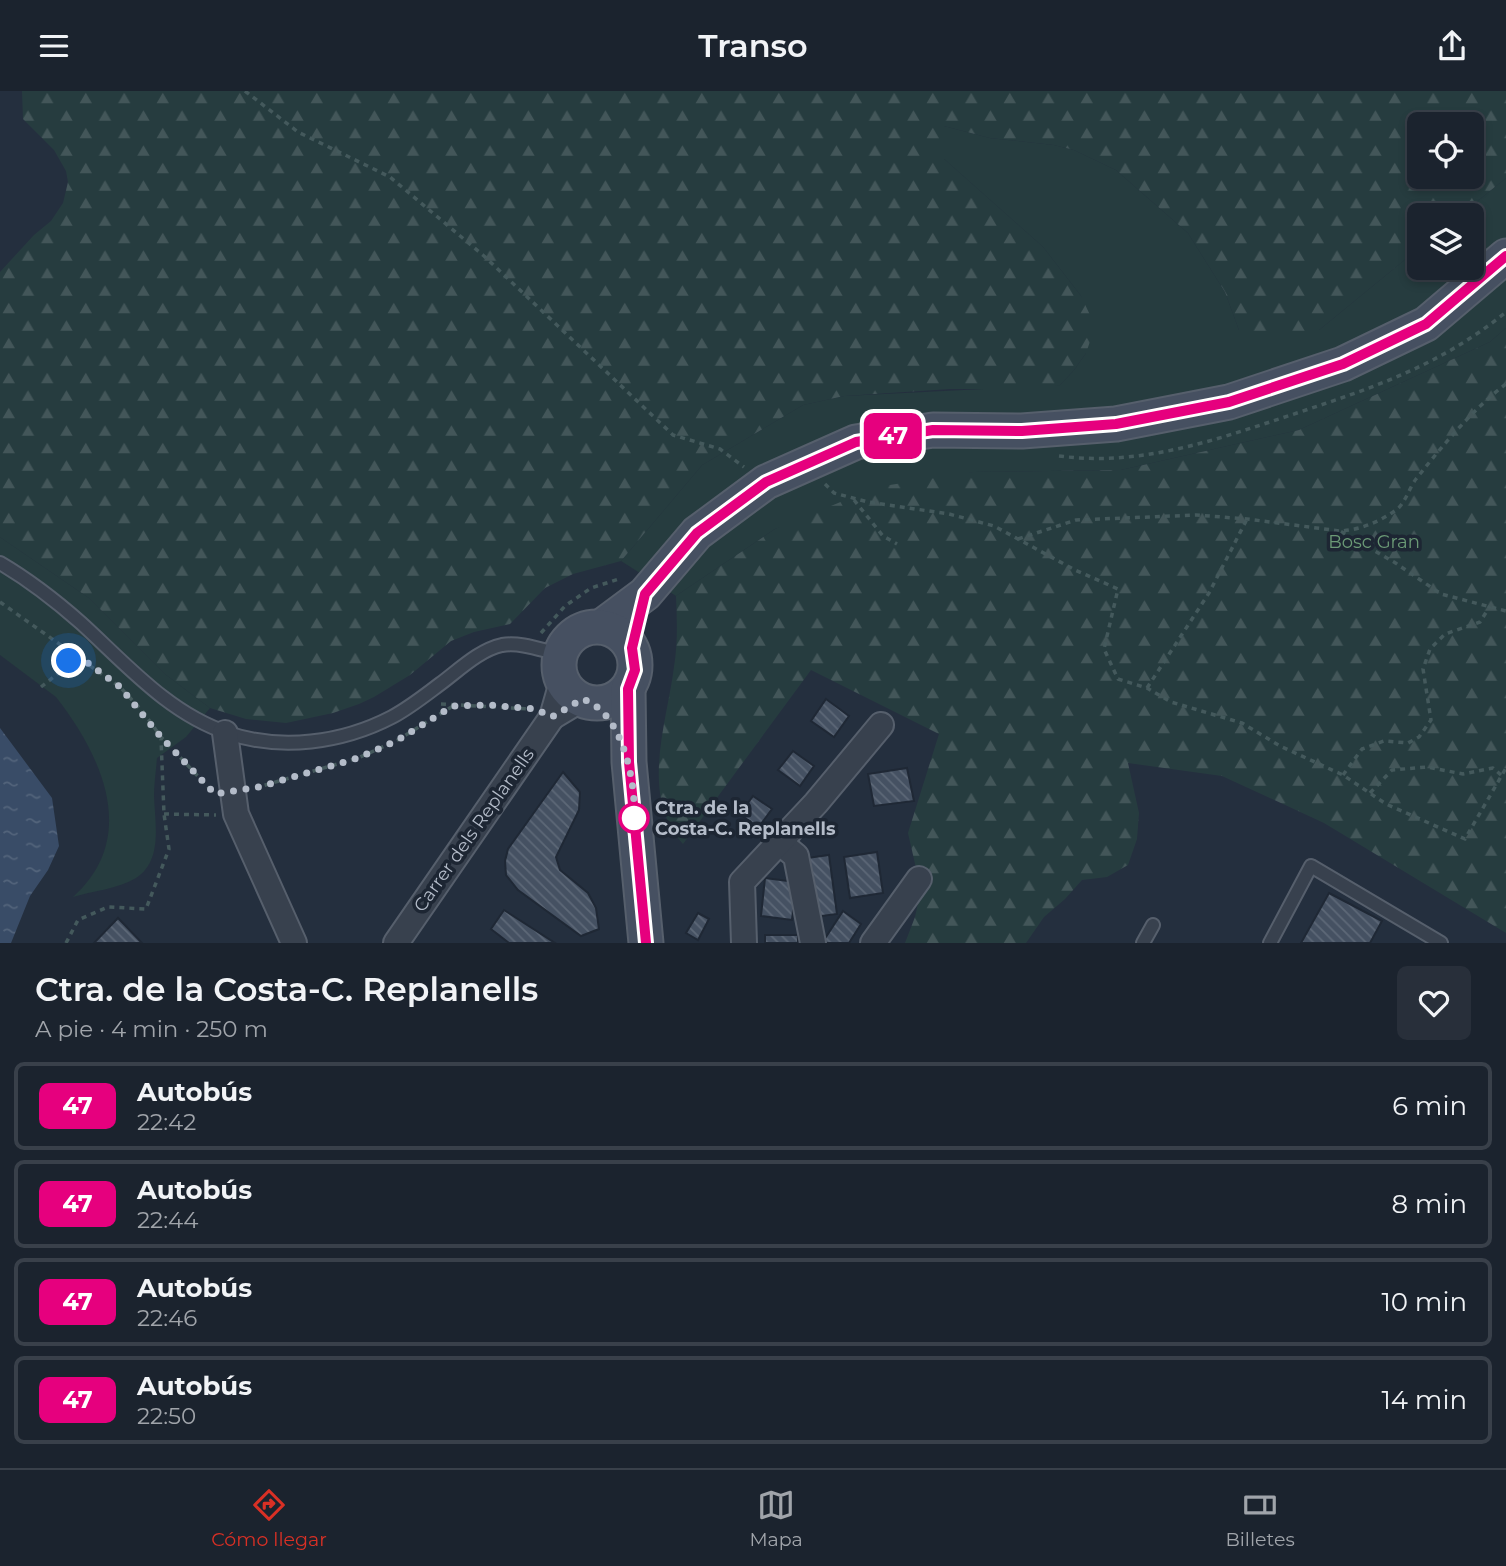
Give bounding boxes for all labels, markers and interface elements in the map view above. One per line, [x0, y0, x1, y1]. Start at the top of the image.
text: Transo [698, 26, 808, 65]
icon: menu [35, 27, 73, 65]
icon: share [1433, 27, 1471, 65]
map controls [1407, 112, 1484, 280]
button: locate [1407, 112, 1484, 189]
button: layers [1407, 203, 1484, 280]
line badge: 47 [862, 413, 924, 459]
text: 47 [878, 421, 908, 450]
park label: Bosc Gran [1328, 531, 1420, 553]
your location [51, 643, 86, 678]
street label: Carrer dels Replanells [409, 744, 539, 916]
place label: Ctra. de la Costa-C. Replanells [655, 797, 836, 840]
marker: Ctra. de la Costa-C. Replanells [619, 803, 649, 833]
button: heart [1397, 966, 1471, 1040]
text: Ctra. de la Costa-C. Replanells [35, 969, 538, 1009]
text: A pie · 4 min · 250 m [35, 1015, 268, 1043]
text: Autobús [137, 1076, 252, 1108]
text: 6 min [1392, 1090, 1467, 1122]
text: 47 [62, 1091, 93, 1120]
text: 22:42 [137, 1108, 196, 1136]
text: Autobús [137, 1174, 252, 1206]
text: 8 min [1391, 1188, 1467, 1220]
text: 47 [62, 1189, 93, 1218]
text: 22:44 [137, 1206, 198, 1234]
text: Autobús [137, 1272, 252, 1304]
text: 10 min [1381, 1286, 1467, 1318]
text: 47 [62, 1287, 93, 1316]
text: 22:46 [137, 1304, 197, 1332]
text: Autobús [137, 1370, 252, 1402]
text: 14 min [1381, 1384, 1467, 1416]
text: 47 [62, 1385, 93, 1414]
text: 22:50 [137, 1402, 196, 1430]
tab: Cómo llegar [211, 1486, 327, 1551]
tab: Mapa [749, 1486, 803, 1551]
tab: Billetes [1225, 1486, 1295, 1551]

